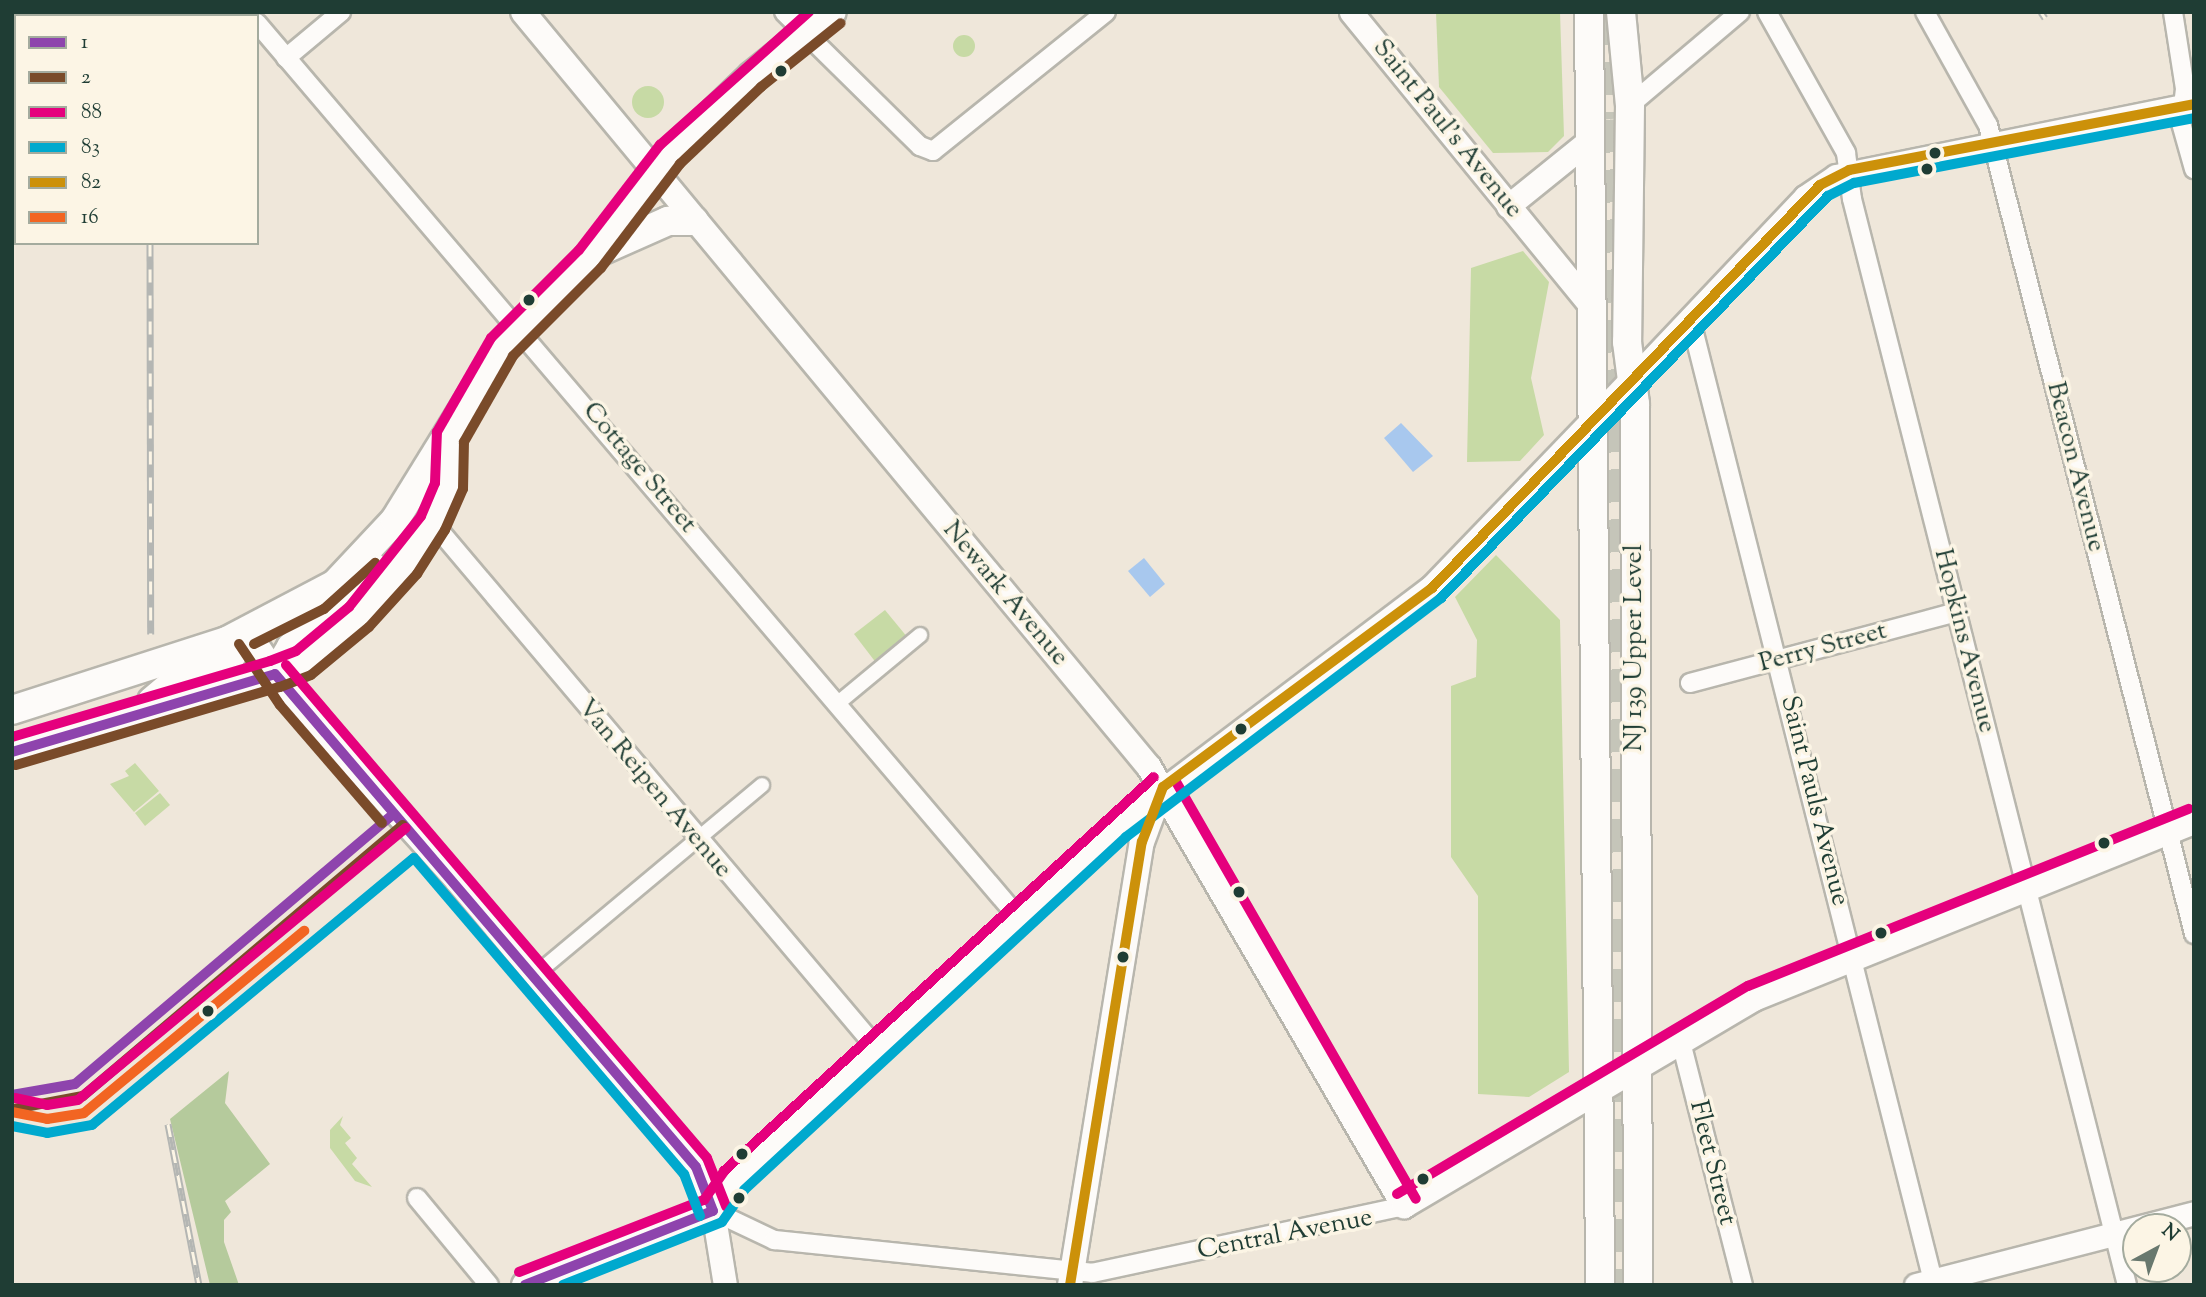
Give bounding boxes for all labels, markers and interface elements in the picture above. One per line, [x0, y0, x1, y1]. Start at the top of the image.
legend [14, 14, 259, 245]
text: 1 [81, 28, 88, 58]
street label: Saint Paul's Avenue [1365, 33, 1529, 225]
text: 2 [81, 63, 91, 93]
unlabelled marker [774, 64, 788, 78]
text: 88 [81, 98, 102, 128]
text: 83 [81, 133, 100, 163]
unlabelled marker [1928, 146, 1942, 160]
unlabelled marker [1920, 162, 1934, 176]
text: 82 [81, 168, 101, 198]
text: 16 [81, 203, 99, 233]
unlabelled marker [522, 293, 536, 307]
street label: Beacon Avenue [2039, 379, 2111, 555]
street label: Cottage Street [575, 396, 703, 540]
street label: Newark Avenue [935, 515, 1075, 673]
street label: NJ 139 Upper Level [1619, 544, 1651, 752]
street label: Hopkins Avenue [1926, 546, 2002, 736]
street label: Perry Street [1756, 616, 1890, 680]
street label: Van Reipen Avenue [570, 693, 738, 885]
street label: Saint Pauls Avenue [1773, 693, 1855, 909]
unlabelled marker [1234, 722, 1248, 736]
unlabelled marker [2097, 836, 2111, 850]
unlabelled marker [1232, 885, 1246, 899]
unlabelled marker [1874, 926, 1888, 940]
unlabelled marker [1116, 950, 1130, 964]
unlabelled marker [201, 1004, 215, 1018]
street label: Fleet Street [1681, 1098, 1743, 1228]
unlabelled marker [735, 1147, 749, 1161]
unlabelled marker [1416, 1172, 1430, 1186]
unlabelled marker [732, 1191, 746, 1205]
street label: Central Avenue [1195, 1203, 1375, 1267]
north arrow [2122, 1213, 2192, 1283]
text: N [2155, 1218, 2184, 1248]

